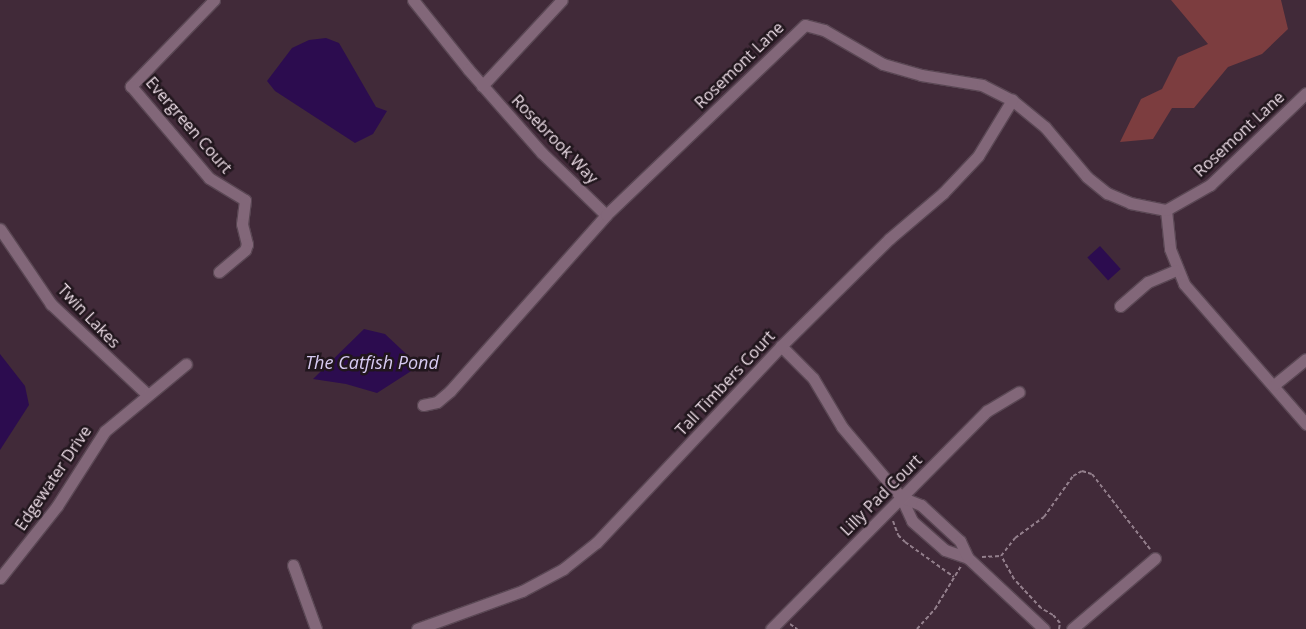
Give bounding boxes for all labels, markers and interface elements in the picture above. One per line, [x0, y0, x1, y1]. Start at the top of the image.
street label: Rosemont Lane [691, 18, 787, 112]
street label: Evergreen Court [142, 73, 236, 177]
street label: Rosemont Lane [1190, 87, 1288, 181]
street label: Rosebrook Way [508, 91, 602, 187]
street label: Twin Lakes [54, 280, 124, 352]
street label: Tall Timbers Court [671, 327, 779, 439]
water label: The Catfish Pond [305, 351, 439, 373]
street label: Edgewater Drive [11, 422, 95, 534]
street label: Lilly Pad Court [836, 450, 926, 540]

